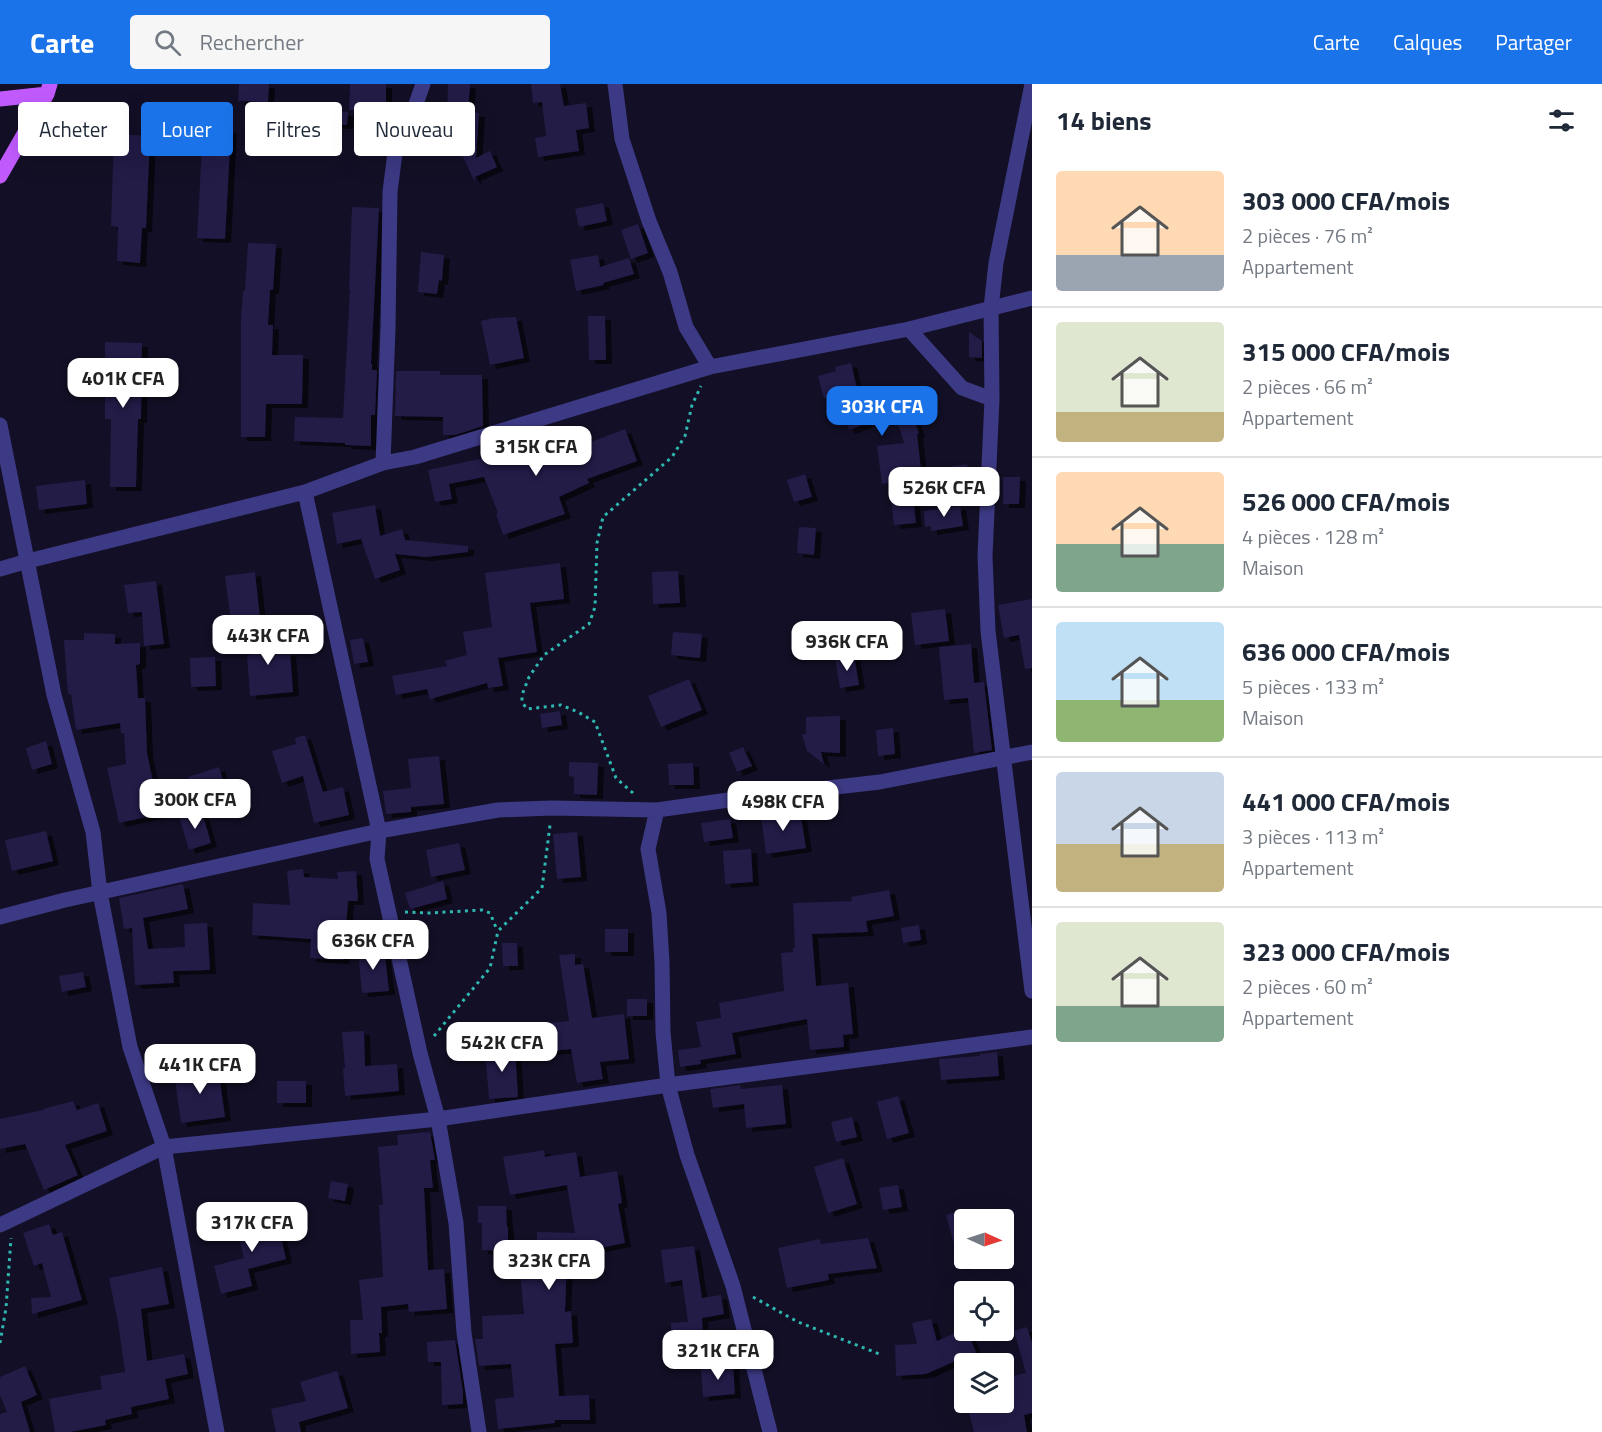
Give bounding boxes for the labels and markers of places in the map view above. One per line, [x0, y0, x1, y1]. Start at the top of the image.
pin: 401K CFA [61, 358, 185, 409]
pin: 303K CFA [820, 386, 944, 437]
pin: 315K CFA [474, 426, 598, 477]
pin: 526K CFA [882, 467, 1006, 518]
pin: 443K CFA [206, 615, 330, 666]
pin: 936K CFA [785, 621, 909, 672]
pin: 300K CFA [133, 779, 257, 830]
pin: 498K CFA [721, 781, 845, 832]
pin: 636K CFA [311, 920, 435, 971]
pin: 542K CFA [440, 1022, 564, 1073]
pin: 441K CFA [138, 1044, 262, 1095]
pin: 317K CFA [190, 1202, 314, 1253]
pin: 323K CFA [487, 1240, 611, 1291]
pin: 321K CFA [656, 1330, 780, 1381]

